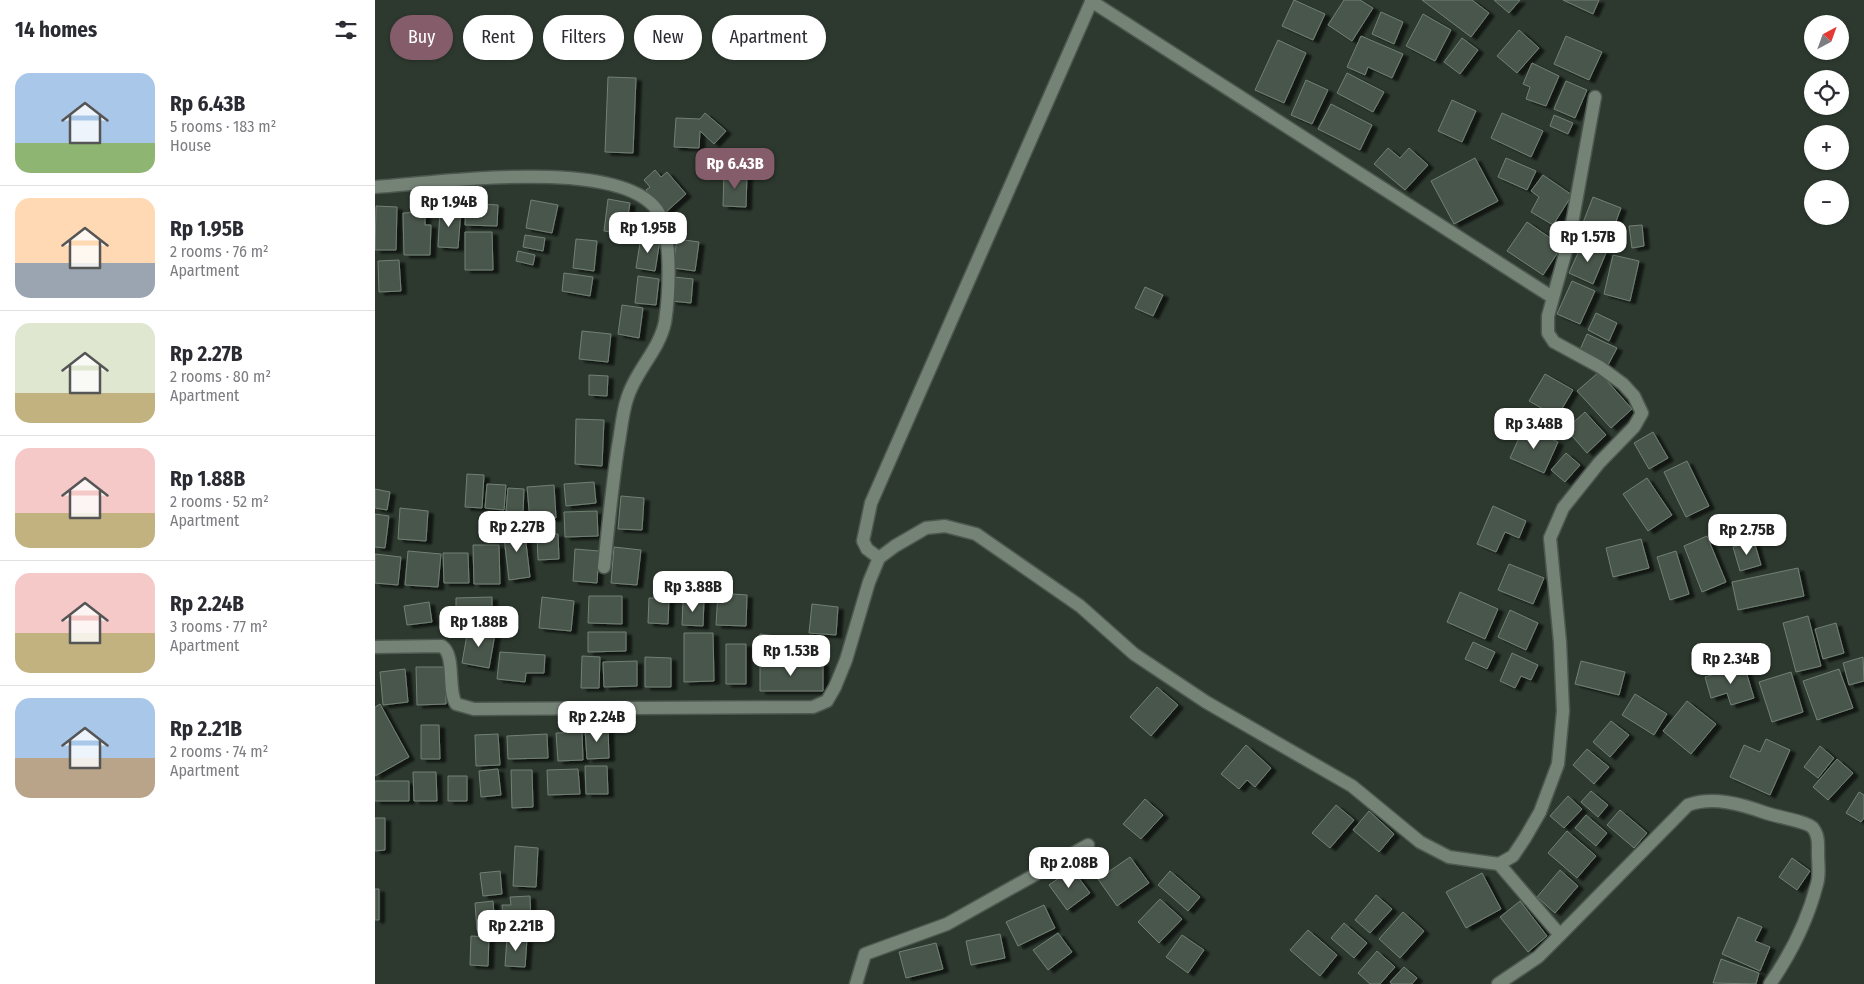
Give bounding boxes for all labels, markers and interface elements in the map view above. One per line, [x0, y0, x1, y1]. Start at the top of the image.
chip: Buy [390, 15, 453, 60]
chip: Rent [463, 15, 533, 60]
chip: Filters [543, 15, 624, 60]
chip: New [634, 15, 702, 60]
chip: Apartment [712, 15, 826, 60]
north arrow [1804, 15, 1849, 60]
map controls [1804, 15, 1849, 225]
icon: filters [332, 16, 360, 44]
text: 14 homes [15, 17, 97, 43]
button: locate [1804, 70, 1849, 115]
text: Rp 6.43B [170, 91, 245, 117]
icon: home [55, 93, 115, 153]
text: 5 rooms · 183 m² [170, 117, 276, 136]
button: + [1804, 125, 1849, 170]
text: House [170, 136, 211, 155]
pin: Rp 6.43B [683, 148, 787, 190]
text: Rp 6.43B [706, 154, 764, 173]
button: − [1804, 180, 1849, 225]
pin: Rp 1.94B [397, 186, 501, 228]
text: Rp 1.94B [421, 192, 477, 211]
pin: Rp 1.95B [596, 212, 700, 254]
text: Rp 1.95B [170, 216, 244, 242]
icon: home [55, 218, 115, 278]
text: Rp 1.95B [620, 218, 676, 237]
pin: Rp 1.57B [1536, 220, 1640, 263]
text: Rp 1.57B [1561, 227, 1615, 246]
text: 2 rooms · 76 m² [170, 242, 269, 261]
text: Apartment [170, 261, 239, 280]
text: Rp 2.27B [170, 341, 242, 367]
icon: home [55, 343, 115, 403]
text: 2 rooms · 80 m² [170, 367, 271, 386]
text: Apartment [170, 386, 239, 405]
pin: Rp 3.48B [1482, 408, 1586, 450]
text: Rp 3.48B [1505, 414, 1563, 433]
text: Rp 1.88B [170, 466, 245, 492]
icon: home [55, 468, 115, 528]
text: 2 rooms · 52 m² [170, 492, 269, 511]
pin: Rp 2.27B [465, 510, 569, 553]
text: Apartment [170, 511, 239, 530]
pin: Rp 2.75B [1695, 514, 1799, 556]
text: Rp 2.27B [489, 517, 545, 536]
text: Rp 2.75B [1719, 520, 1775, 539]
pin: Rp 3.88B [641, 570, 745, 613]
text: Rp 3.88B [664, 577, 722, 596]
text: Rp 2.24B [170, 591, 244, 617]
icon: home [55, 593, 115, 653]
pin: Rp 1.88B [427, 606, 531, 648]
text: Rp 1.88B [450, 612, 508, 631]
text: 3 rooms · 77 m² [170, 617, 268, 636]
pin: Rp 1.53B [739, 634, 843, 677]
text: Apartment [170, 636, 239, 655]
text: Rp 1.53B [763, 641, 819, 660]
pin: Rp 2.34B [1679, 642, 1783, 685]
text: Rp 2.34B [1702, 649, 1760, 668]
pin: Rp 2.24B [545, 700, 649, 743]
text: Rp 2.24B [569, 707, 625, 726]
text: Rp 2.21B [170, 716, 242, 742]
icon: home [55, 718, 115, 778]
text: 2 rooms · 74 m² [170, 742, 268, 761]
text: Apartment [170, 761, 239, 780]
pin: Rp 2.08B [1017, 846, 1121, 889]
text: Rp 2.08B [1040, 853, 1098, 872]
pin: Rp 2.21B [464, 910, 568, 952]
text: Rp 2.21B [489, 916, 543, 935]

